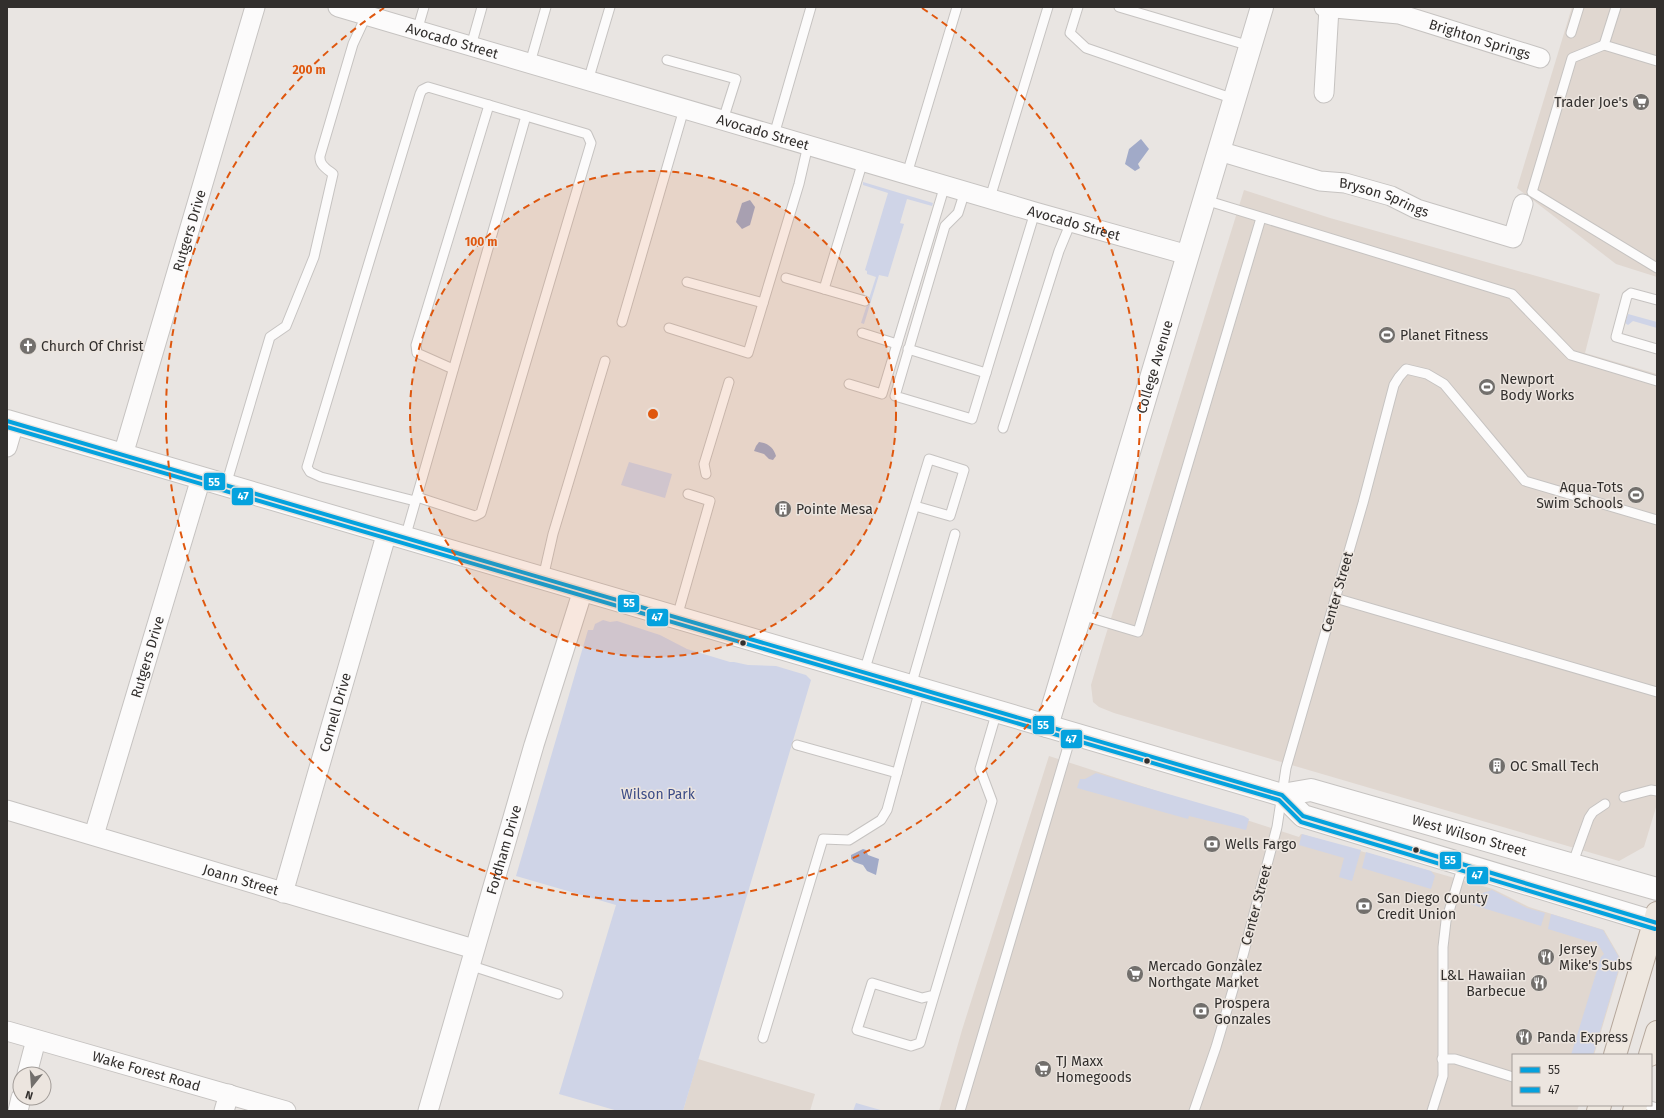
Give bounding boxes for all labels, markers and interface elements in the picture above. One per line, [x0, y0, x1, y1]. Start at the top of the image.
street label: Brighton Springs [1427, 16, 1533, 64]
street label: Avocado Street [404, 19, 501, 63]
text: 200 m [292, 63, 326, 77]
supermarket icon: Trader Joe's [1631, 92, 1651, 112]
place label: Trader Joe's [1554, 94, 1628, 111]
street label: Avocado Street [715, 111, 812, 154]
street label: Bryson Springs [1339, 175, 1431, 221]
street label: Rutgers Drive [170, 188, 210, 274]
street label: Avocado Street [1025, 202, 1123, 245]
text: 100 m [465, 235, 497, 249]
street label: College Avenue [1133, 318, 1177, 416]
sports icon: Planet Fitness [1377, 325, 1397, 345]
place label: Planet Fitness [1400, 327, 1489, 344]
church icon: Church Of Christ [18, 336, 38, 356]
place label: Church Of Christ [41, 338, 145, 355]
place label: Newport Body Works [1500, 371, 1575, 404]
sports icon: Newport Body Works [1477, 377, 1497, 397]
centre of rings [646, 407, 660, 421]
line badge: 55 [203, 472, 226, 491]
text: 55 [208, 476, 220, 489]
place label: Aqua-Tots Swim Schools [1536, 479, 1623, 512]
sports icon: Aqua-Tots Swim Schools [1626, 485, 1646, 505]
line badge: 47 [231, 487, 254, 506]
text: 47 [237, 490, 249, 503]
building icon: Pointe Mesa [773, 499, 793, 519]
place label: Pointe Mesa [796, 501, 873, 518]
street label: Center Street [1318, 549, 1357, 634]
line badge: 55 [617, 594, 640, 613]
text: 55 [623, 597, 635, 610]
line badge: 47 [646, 608, 669, 627]
text: 47 [651, 611, 663, 624]
street label: Rutgers Drive [128, 614, 168, 700]
unlabelled marker [738, 638, 748, 648]
street label: Cornell Drive [316, 671, 355, 754]
line badge: 55 [1032, 715, 1055, 735]
text: 55 [1037, 719, 1049, 732]
line badge: 47 [1060, 729, 1083, 749]
text: 47 [1065, 733, 1077, 746]
unlabelled marker [1142, 756, 1152, 766]
building icon: OC Small Tech [1487, 756, 1507, 776]
place label: OC Small Tech [1510, 758, 1599, 775]
park label: Wilson Park [621, 786, 696, 803]
street label: Fordham Drive [483, 803, 525, 897]
street label: West Wilson Street [1410, 811, 1530, 861]
bank icon: Wells Fargo [1202, 834, 1222, 854]
place label: Wells Fargo [1225, 836, 1297, 853]
unlabelled marker [1411, 845, 1421, 855]
line badge: 55 [1439, 851, 1462, 870]
text: 55 [1444, 854, 1456, 867]
street label: Joann Street [201, 861, 281, 900]
street label: Center Street [1238, 862, 1276, 947]
line badge: 47 [1466, 866, 1489, 885]
text: 47 [1471, 869, 1483, 882]
place label: San Diego County Credit Union [1377, 890, 1488, 923]
bank icon: San Diego County Credit Union [1354, 896, 1374, 916]
place label: Jersey Mike's Subs [1559, 941, 1633, 974]
restaurant icon: Jersey Mike's Subs [1536, 947, 1556, 967]
place label: Mercado Gonzàlez Northgate Market [1148, 958, 1262, 991]
supermarket icon: Mercado Gonzàlez Northgate Market [1125, 964, 1145, 984]
place label: L&L Hawaiian Barbecue [1440, 967, 1526, 1000]
restaurant icon: L&L Hawaiian Barbecue [1529, 973, 1549, 993]
place label: Prospera Gonzales [1214, 995, 1271, 1028]
bank icon: Prospera Gonzales [1191, 1001, 1211, 1021]
restaurant icon: Panda Express [1514, 1027, 1534, 1047]
place label: Panda Express [1537, 1029, 1628, 1046]
street label: Wake Forest Road [90, 1048, 202, 1095]
place label: TJ Maxx Homegoods [1056, 1053, 1132, 1086]
legend [1512, 1054, 1652, 1106]
supermarket icon: TJ Maxx Homegoods [1033, 1059, 1053, 1079]
text: 55 [1548, 1063, 1560, 1077]
north arrow [12, 1066, 52, 1106]
text: 47 [1548, 1083, 1559, 1097]
text: N [24, 1088, 35, 1102]

